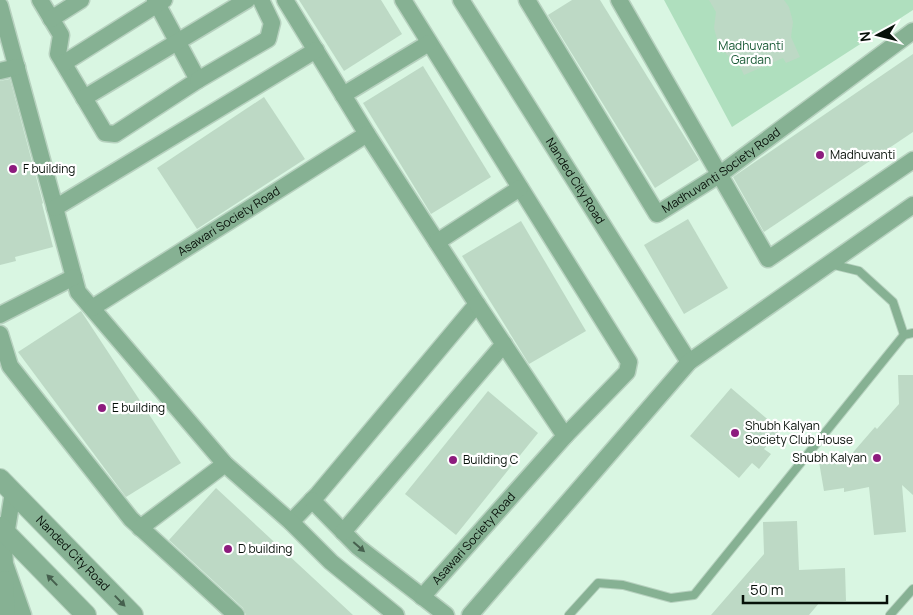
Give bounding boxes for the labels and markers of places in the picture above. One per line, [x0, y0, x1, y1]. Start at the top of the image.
place label: Madhuvanti [830, 146, 895, 163]
marker: Madhuvanti [814, 149, 826, 161]
place label: F building [23, 160, 75, 177]
marker: F building [7, 163, 19, 175]
place label: E building [112, 399, 165, 416]
marker: E building [96, 402, 108, 414]
place label: Shubh Kalyan Society Club House [745, 417, 853, 448]
marker: Shubh Kalyan Society Club House [729, 427, 741, 439]
place label: Shubh Kalyan [792, 449, 867, 466]
place label: Building C [463, 451, 519, 468]
marker: Shubh Kalyan [871, 452, 883, 464]
marker: Building C [447, 454, 459, 466]
place label: D building [238, 540, 292, 557]
marker: D building [222, 543, 234, 555]

